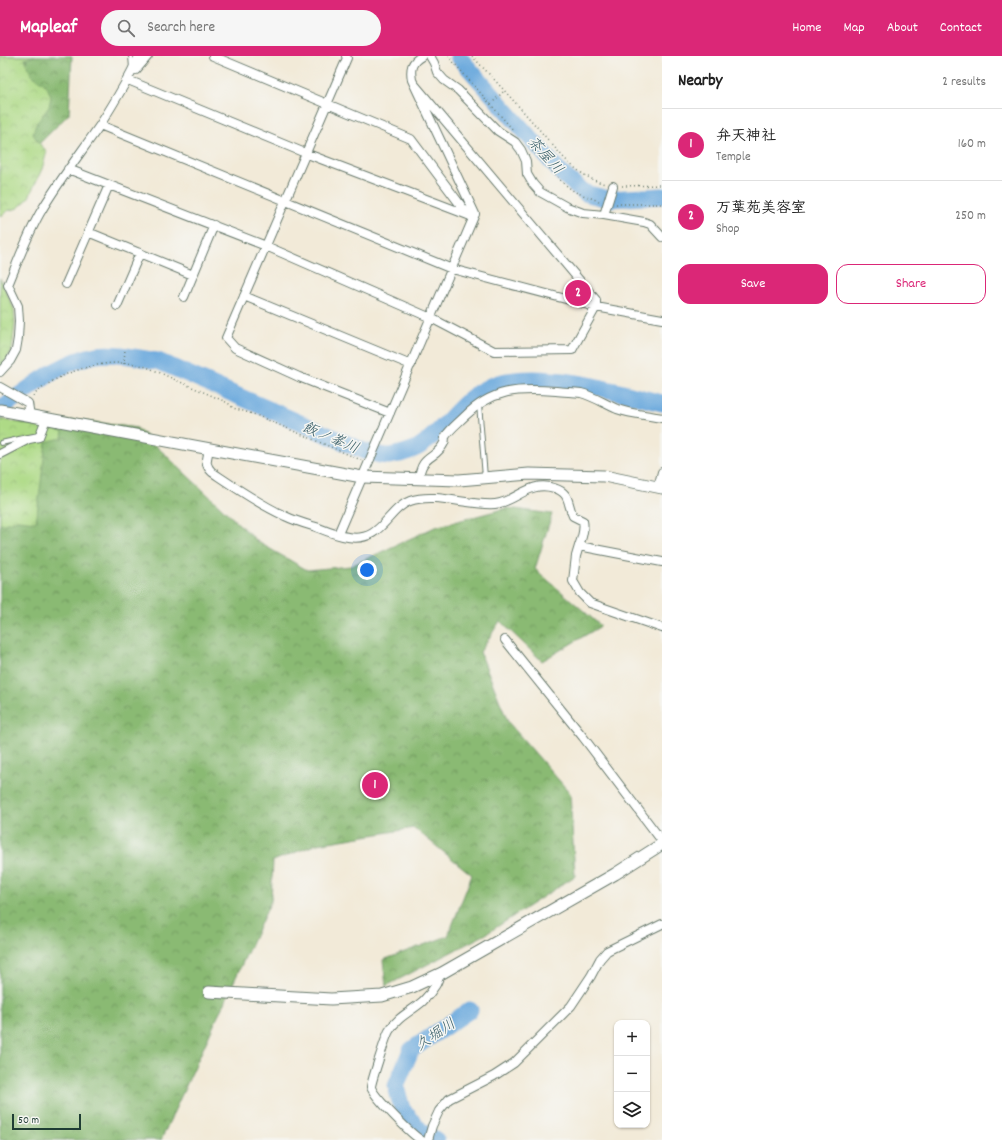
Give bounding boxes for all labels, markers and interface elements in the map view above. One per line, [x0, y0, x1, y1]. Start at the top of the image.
search box [101, 10, 381, 46]
text: Mapleaf [20, 15, 77, 42]
icon: search [115, 17, 137, 39]
text: Search here [147, 17, 215, 39]
text: Home [792, 18, 821, 38]
text: Map [843, 18, 865, 38]
text: About [887, 18, 918, 38]
text: Contact [940, 18, 982, 38]
text: Nearby [678, 70, 722, 94]
text: 2 results [942, 73, 986, 92]
text: 弁天神社 [716, 126, 776, 148]
water label: 茶屋川 [521, 132, 568, 180]
text: 1 [690, 135, 692, 154]
text: 160 m [958, 135, 986, 154]
text: Temple [716, 148, 751, 167]
text: 万葉苑美容室 [716, 198, 806, 220]
text: 2 [688, 207, 694, 226]
text: 250 m [955, 207, 986, 226]
text: Shop [716, 220, 739, 239]
button: Save [678, 264, 828, 304]
button: Share [836, 264, 986, 304]
pin: 2 [565, 278, 591, 308]
water label: 飯ノ峯川 [298, 417, 362, 461]
your location [357, 560, 377, 580]
pin: 1 [362, 770, 388, 800]
water label: 久堀川 [411, 1014, 461, 1057]
map controls [614, 1020, 650, 1128]
button: + [614, 1020, 650, 1056]
button: − [614, 1056, 650, 1092]
button: layers [614, 1092, 650, 1128]
scale bar [12, 1112, 81, 1131]
text: 50 m [18, 1113, 39, 1129]

